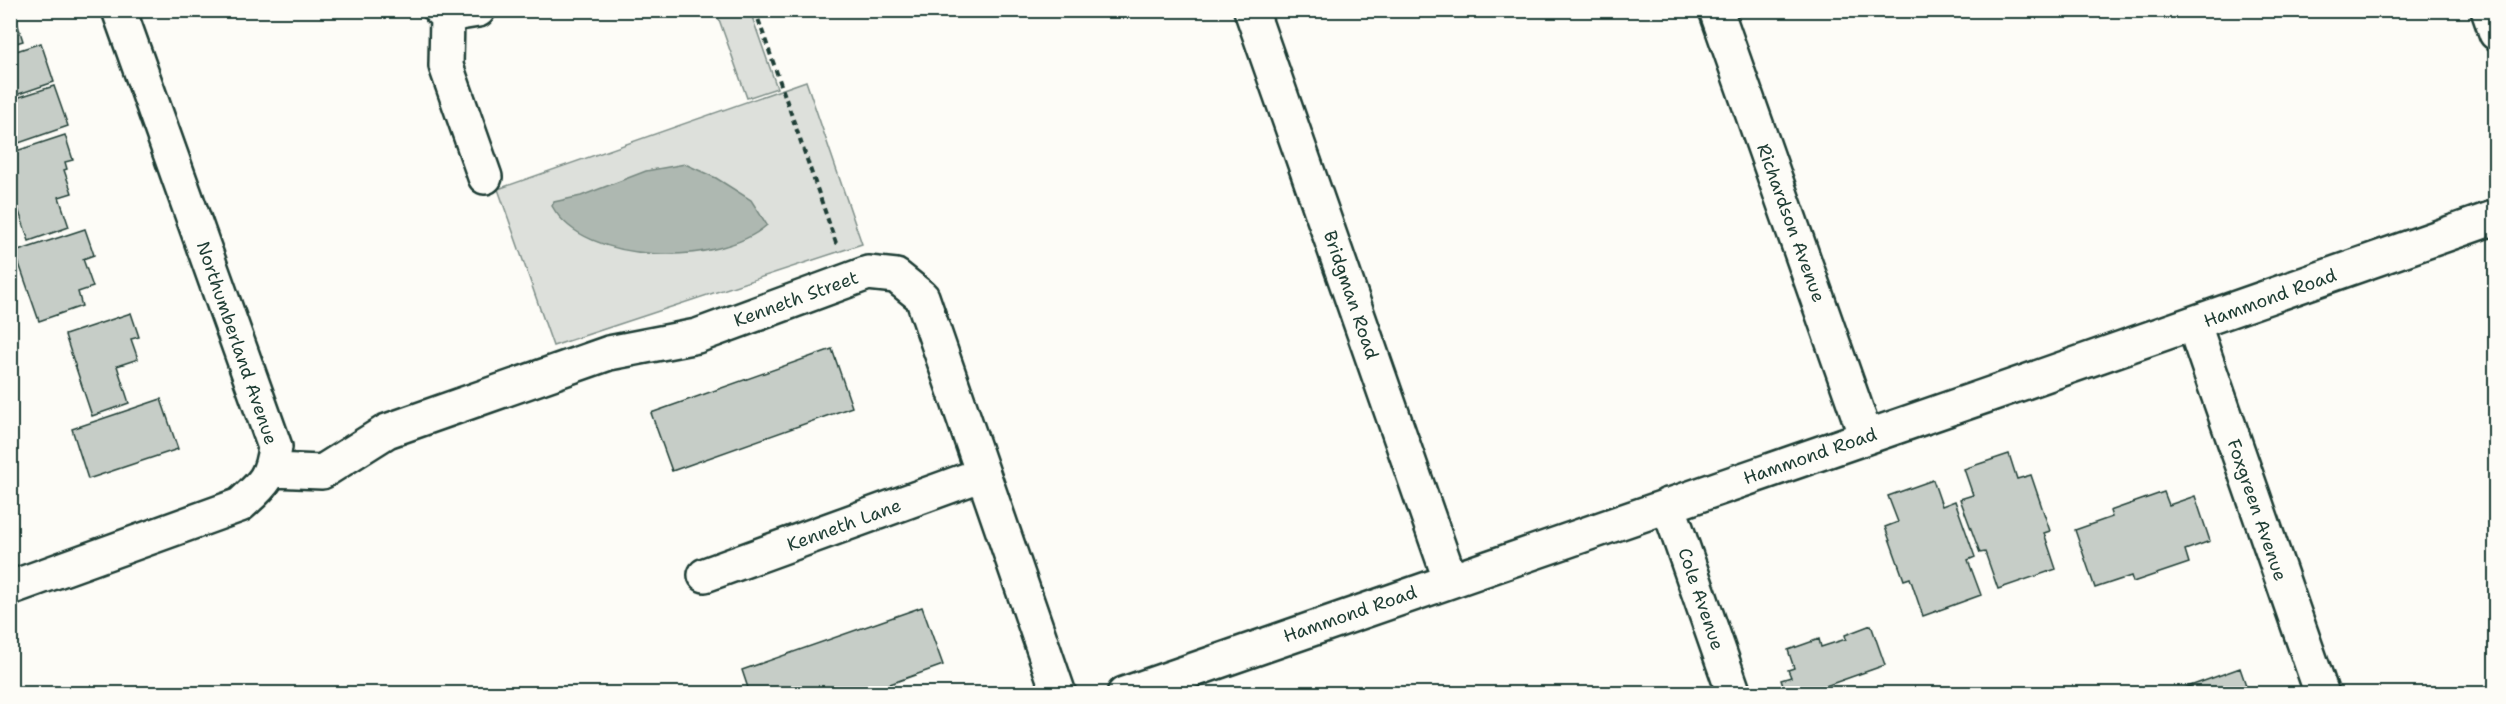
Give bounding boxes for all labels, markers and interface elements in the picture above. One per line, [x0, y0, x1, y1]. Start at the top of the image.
street label: Richardson Avenue [1751, 140, 1831, 306]
street label: Bridgman Road [1318, 228, 1384, 362]
street label: Northumberland Avenue [191, 238, 283, 448]
street label: Hammond Road [2200, 263, 2340, 333]
street label: Kenneth Street [730, 265, 862, 333]
street label: Hammond Road [1740, 422, 1880, 490]
street label: Foxgreen Avenue [2222, 436, 2292, 584]
street label: Kenneth Lane [784, 493, 904, 557]
street label: Cole Avenue [1672, 545, 1730, 653]
street label: Hammond Road [1280, 580, 1420, 648]

